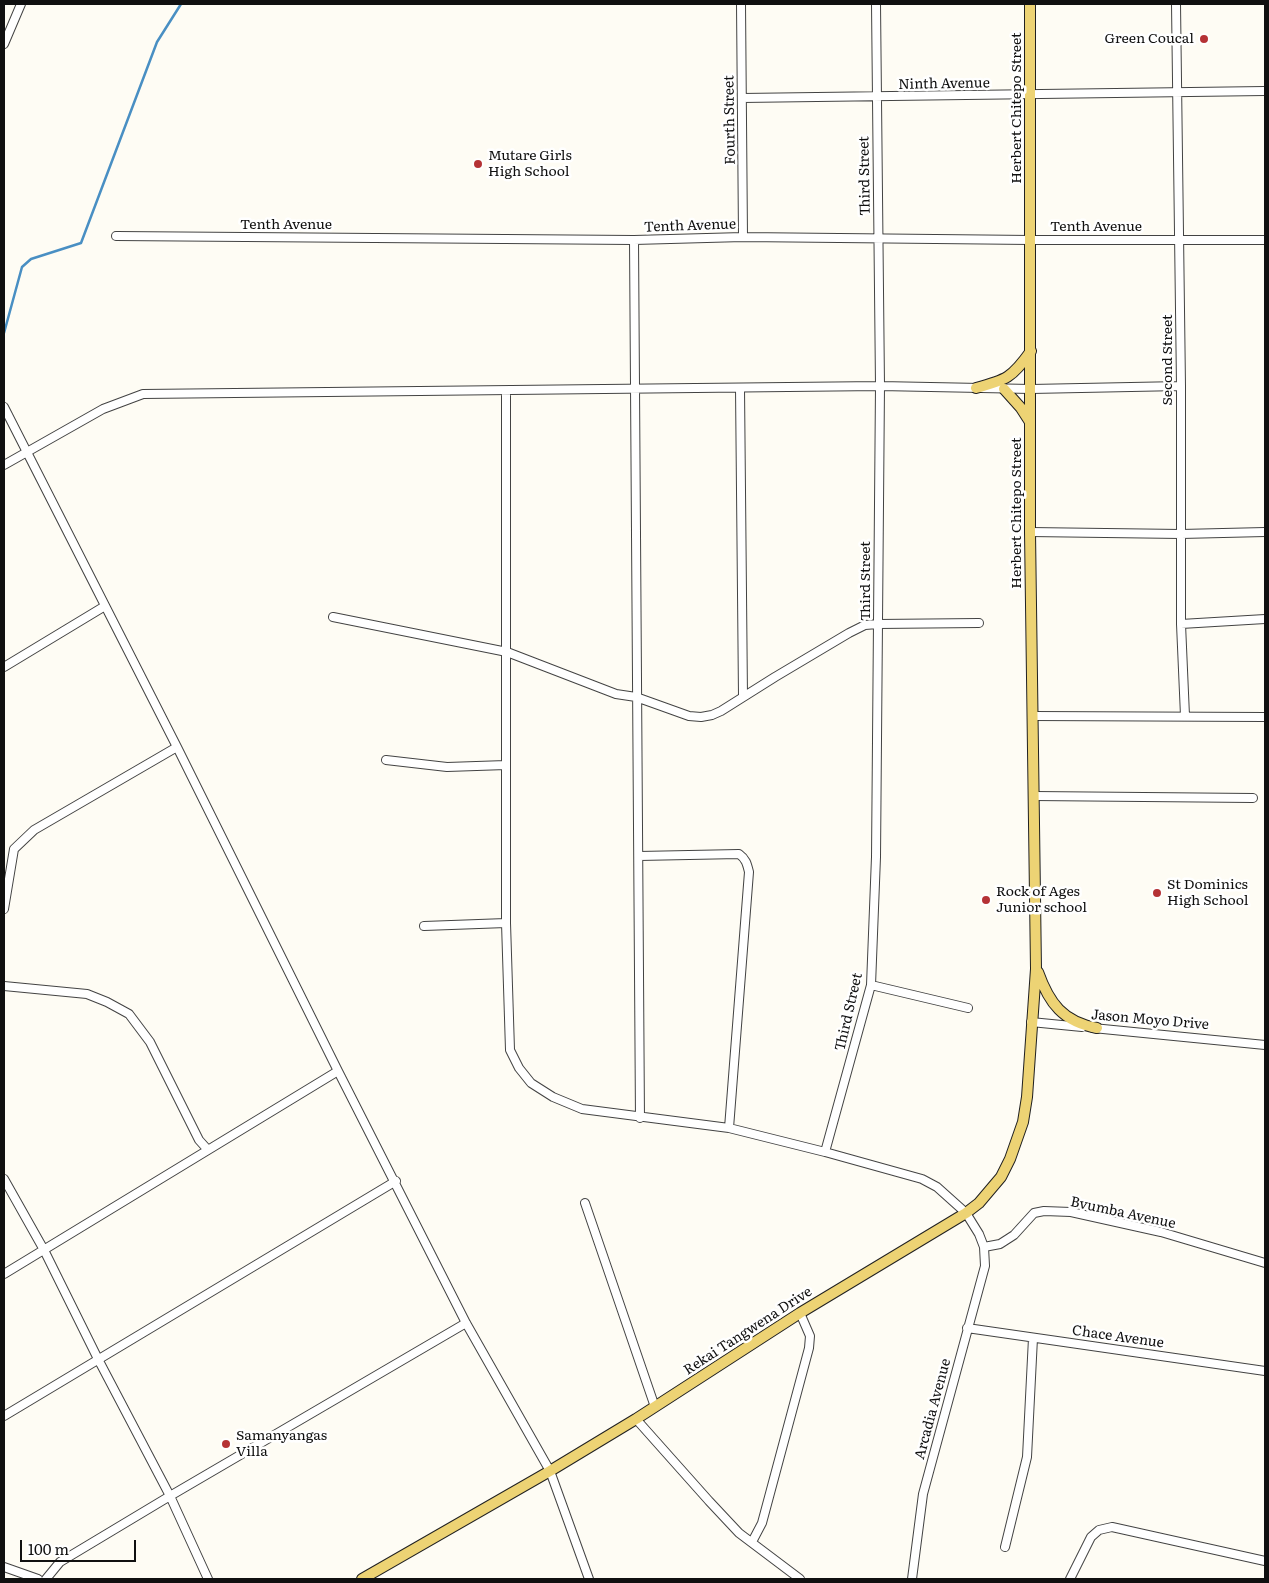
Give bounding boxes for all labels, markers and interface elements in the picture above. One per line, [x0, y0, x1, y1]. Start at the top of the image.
place label: Green Coucal [1105, 31, 1194, 47]
street label: Herbert Chitepo Street [1009, 32, 1025, 184]
marker: Green Coucal [1198, 33, 1210, 45]
street label: Fourth Street [721, 75, 739, 165]
street label: Ninth Avenue [898, 75, 990, 93]
street label: Third Street [856, 136, 874, 216]
place label: Mutare Girls High School [488, 148, 572, 180]
marker: Mutare Girls High School [472, 158, 484, 170]
street label: Tenth Avenue [644, 216, 736, 236]
street label: Tenth Avenue [240, 217, 332, 233]
street label: Tenth Avenue [1050, 219, 1142, 235]
street label: Second Street [1160, 314, 1176, 406]
street label: Herbert Chitepo Street [1009, 437, 1025, 589]
street label: Third Street [858, 541, 874, 621]
place label: St Dominics High School [1167, 877, 1248, 910]
place label: Rock of Ages Junior school [996, 884, 1087, 916]
marker: St Dominics High School [1151, 887, 1163, 899]
marker: Rock of Ages Junior school [980, 894, 992, 906]
street label: Third Street [832, 971, 866, 1053]
street label: Jason Moyo Drive [1090, 1006, 1210, 1034]
street label: Bvumba Avenue [1069, 1194, 1177, 1232]
street label: Rekai Tangwena Drive [681, 1283, 815, 1379]
street label: Chace Avenue [1071, 1322, 1165, 1352]
street label: Arcadia Avenue [911, 1357, 955, 1461]
place label: Samanyangas Villa [236, 1428, 327, 1460]
marker: Samanyangas Villa [220, 1438, 232, 1450]
scale bar [22, 1530, 139, 1562]
text: 100 m [28, 1537, 69, 1560]

